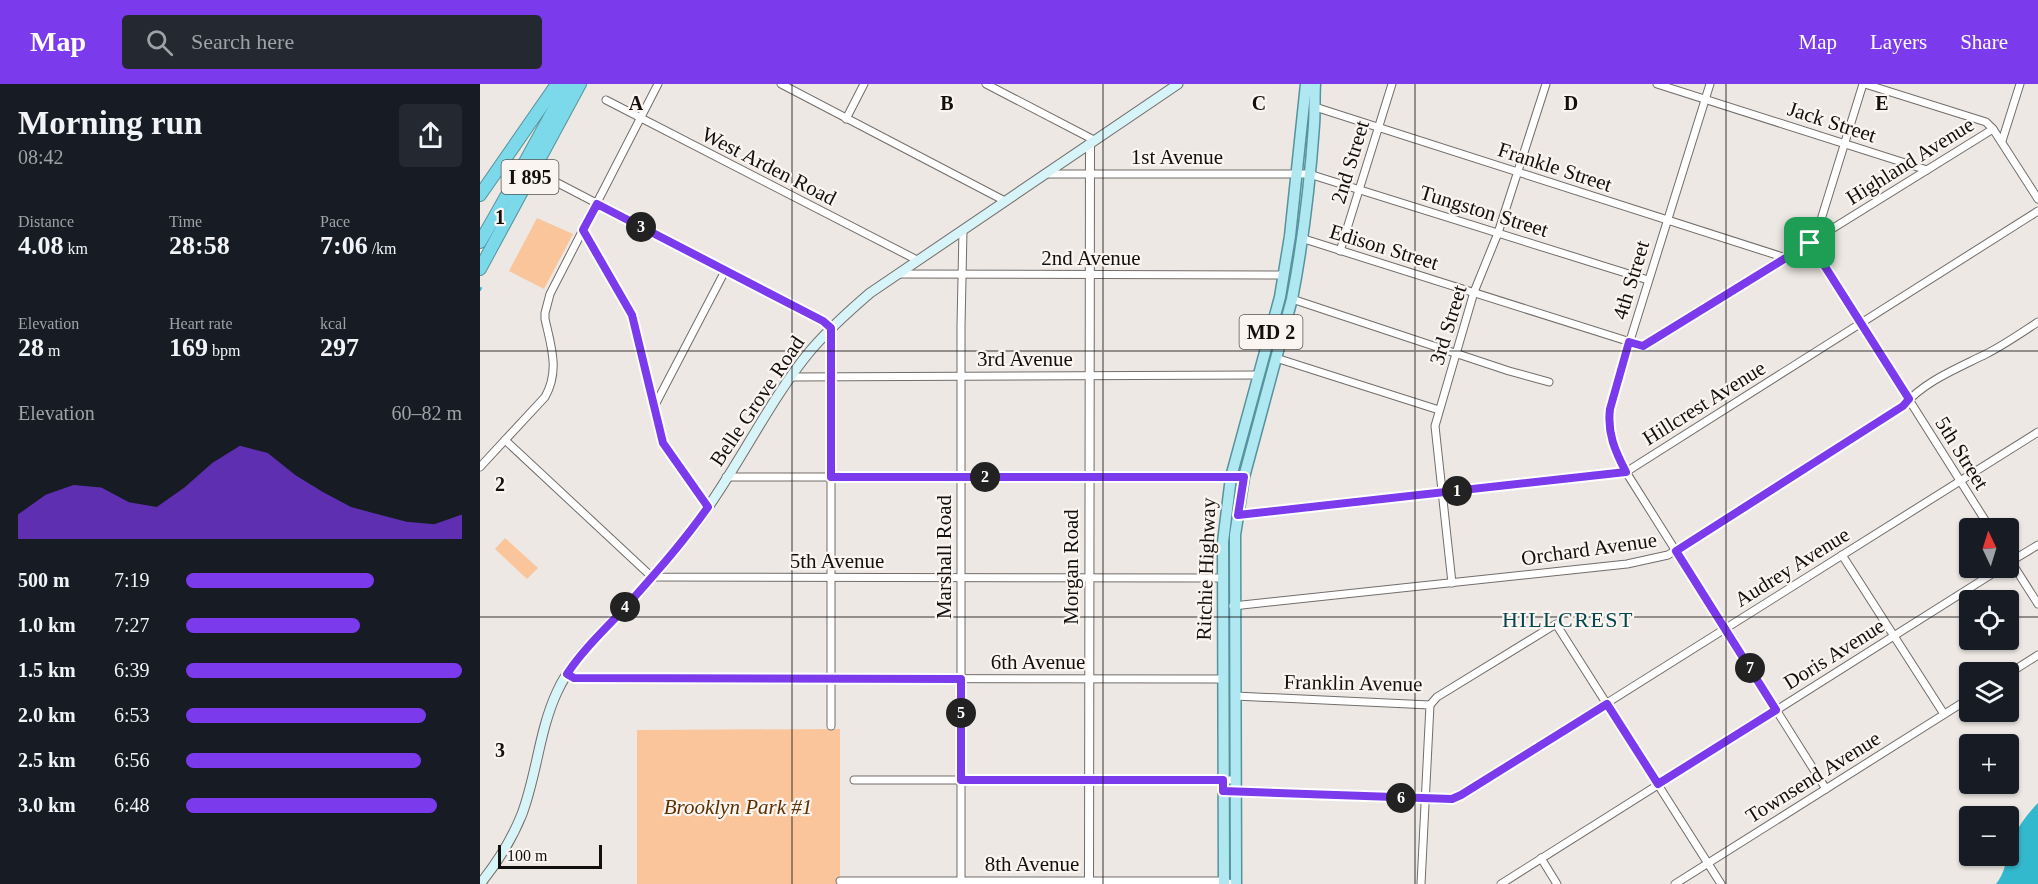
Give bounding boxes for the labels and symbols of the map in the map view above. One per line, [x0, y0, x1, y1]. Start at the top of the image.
text: A [629, 92, 644, 114]
text: B [940, 92, 954, 114]
text: C [1252, 92, 1266, 114]
text: D [1564, 92, 1578, 114]
text: E [1875, 92, 1889, 114]
street label: Jack Street [1785, 96, 1879, 148]
street label: Highland Avenue [1842, 112, 1978, 210]
street label: 2nd Street [1326, 117, 1374, 207]
street label: West Arden Road [698, 122, 841, 210]
street label: Frankle Street [1495, 137, 1615, 197]
street label: 1st Avenue [1131, 145, 1223, 169]
road number: I 895 [502, 160, 558, 194]
street label: Tungston Street [1417, 180, 1551, 242]
text: 1 [495, 206, 505, 228]
pin: 3 [626, 212, 656, 242]
pin [1784, 217, 1835, 268]
street label: Edison Street [1327, 219, 1441, 275]
street label: 4th Street [1608, 238, 1654, 322]
street label: 2nd Avenue [1041, 246, 1141, 270]
street label: 3rd Street [1425, 282, 1472, 368]
road number: MD 2 [1240, 315, 1302, 349]
street label: Belle Grove Road [705, 331, 810, 471]
street label: 3rd Avenue [977, 347, 1073, 371]
street label: Hillcrest Avenue [1638, 356, 1770, 450]
street label: 5th Street [1930, 412, 1994, 494]
pin: 2 [970, 462, 1000, 492]
text: 2 [495, 473, 505, 495]
pin: 1 [1442, 476, 1472, 506]
street label: Marshall Road [932, 494, 956, 619]
street label: Ritchie Highway [1192, 497, 1221, 641]
street label: Morgan Road [1059, 509, 1083, 625]
north arrow [1959, 518, 2019, 578]
street label: Audrey Avenue [1730, 522, 1854, 612]
street label: Orchard Avenue [1520, 528, 1658, 570]
street label: 5th Avenue [790, 549, 884, 573]
pin: 4 [610, 592, 640, 622]
district label: HILLCREST [1502, 607, 1634, 632]
street label: Doris Avenue [1779, 613, 1889, 695]
street label: 6th Avenue [991, 650, 1085, 674]
pin: 7 [1735, 653, 1765, 683]
street label: Franklin Avenue [1283, 670, 1423, 696]
pin: 5 [946, 698, 976, 728]
street label: Townsend Avenue [1741, 726, 1885, 828]
text: 3 [495, 739, 505, 761]
pin: 6 [1386, 783, 1416, 813]
park label: Brooklyn Park #1 [664, 795, 812, 819]
scale bar [498, 842, 602, 870]
street label: 8th Avenue [985, 852, 1079, 876]

